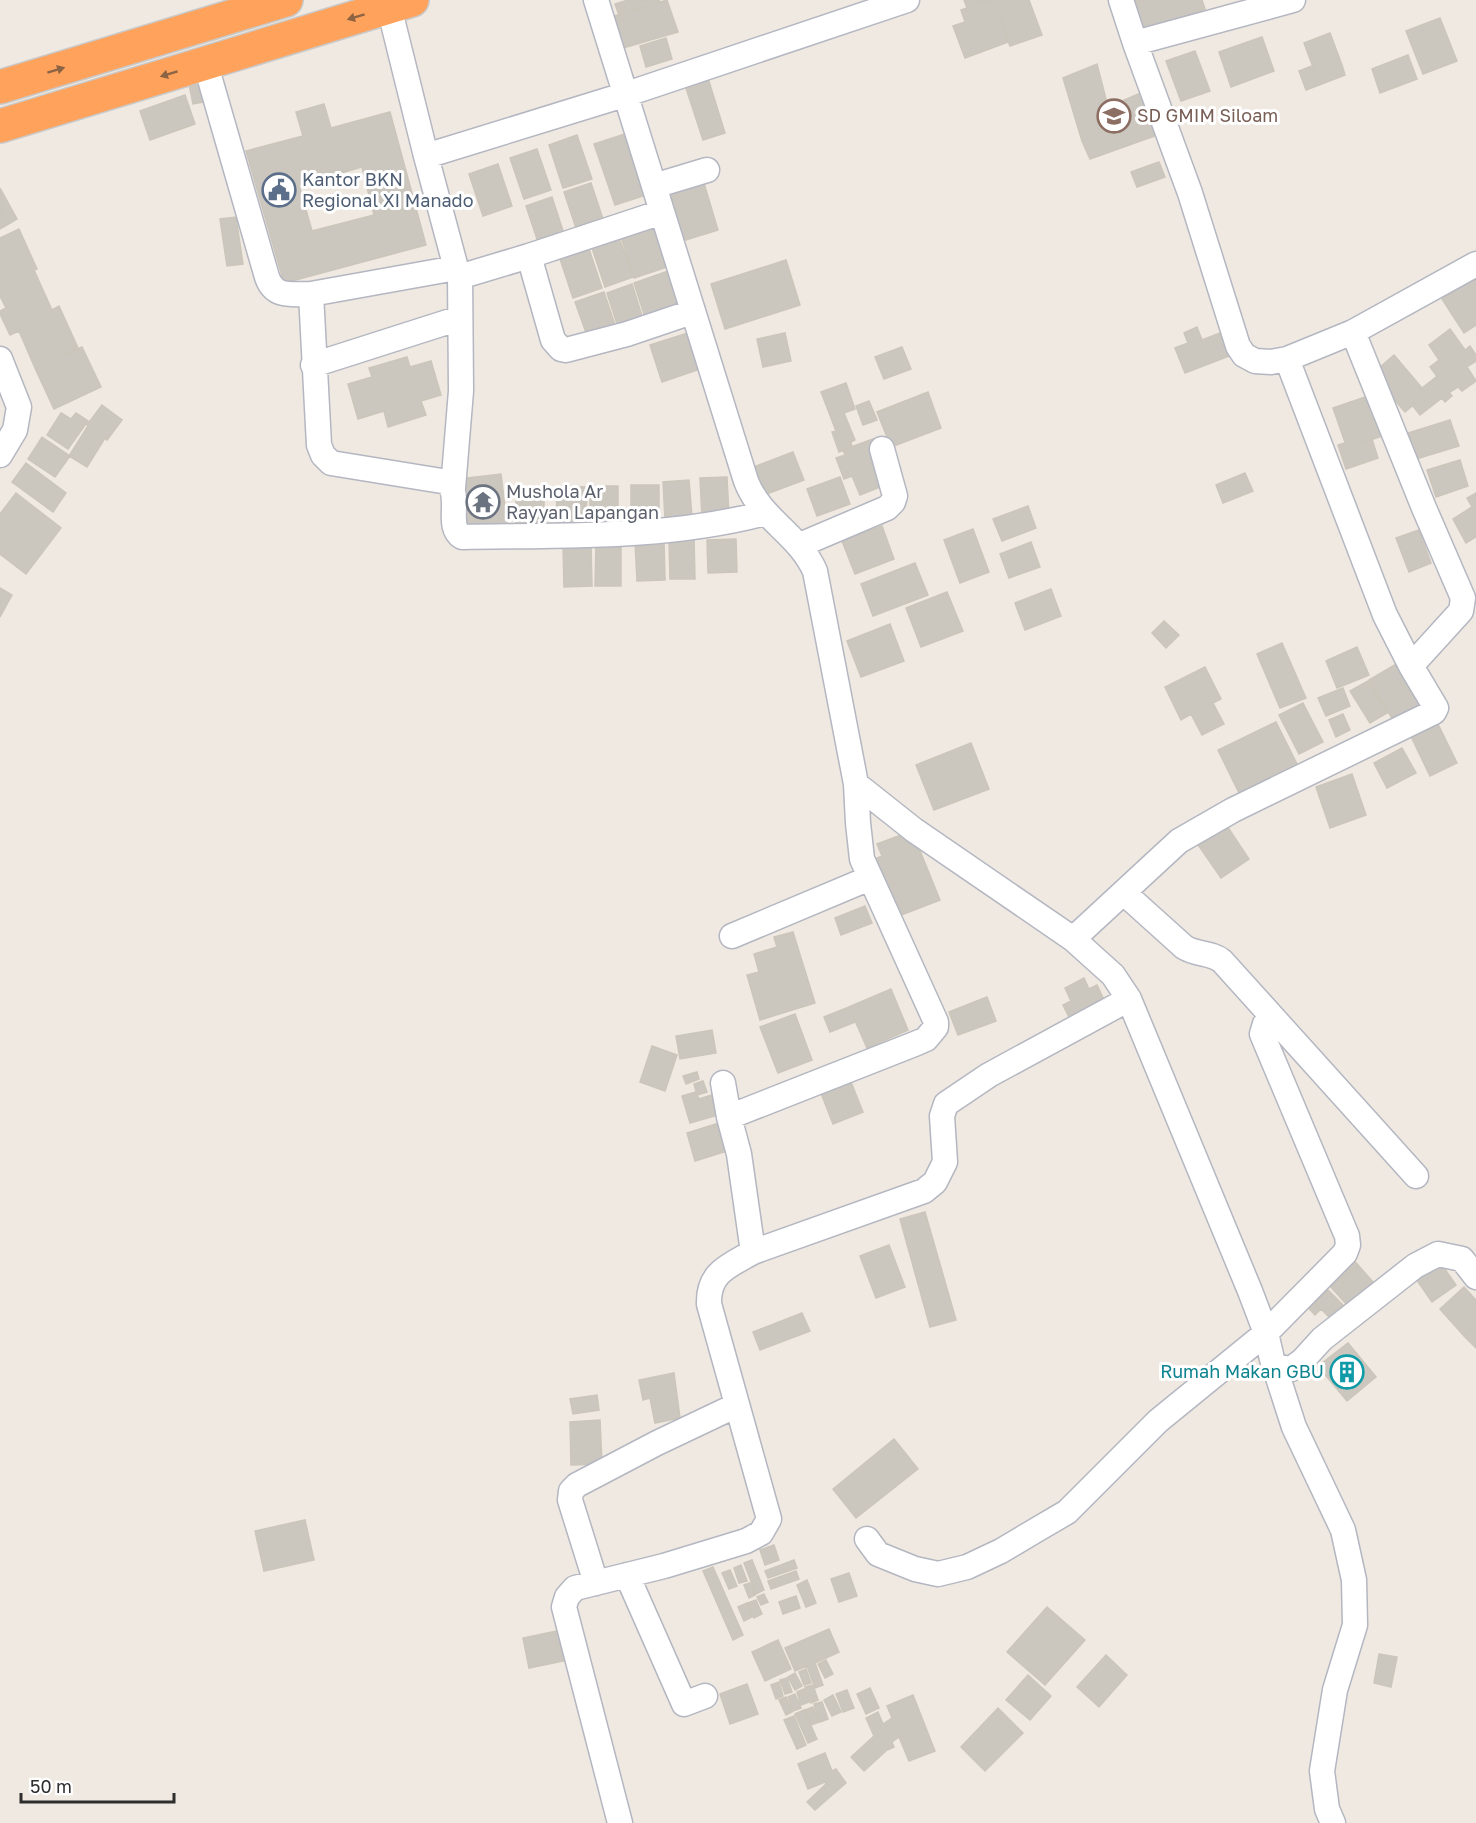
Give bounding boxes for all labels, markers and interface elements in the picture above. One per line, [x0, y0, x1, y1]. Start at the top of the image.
one-way arrow [347, 13, 365, 22]
one-way arrow [47, 65, 65, 74]
one-way arrow [160, 69, 178, 79]
school or university icon: SD GMIM Siloam [1096, 98, 1132, 134]
place label: SD GMIM Siloam [1137, 104, 1278, 126]
place label: Kantor BKN Regional XI Manado [302, 168, 474, 211]
public building icon: Kantor BKN Regional XI Manado [261, 172, 297, 208]
place label: Mushola Ar Rayyan Lapangan [506, 480, 659, 523]
temple icon: Mushola Ar Rayyan Lapangan [465, 484, 501, 520]
building icon: Rumah Makan GBU [1329, 1354, 1365, 1390]
place label: Rumah Makan GBU [1160, 1360, 1324, 1382]
scale bar [21, 1766, 174, 1804]
text: 50 m [30, 1775, 72, 1797]

